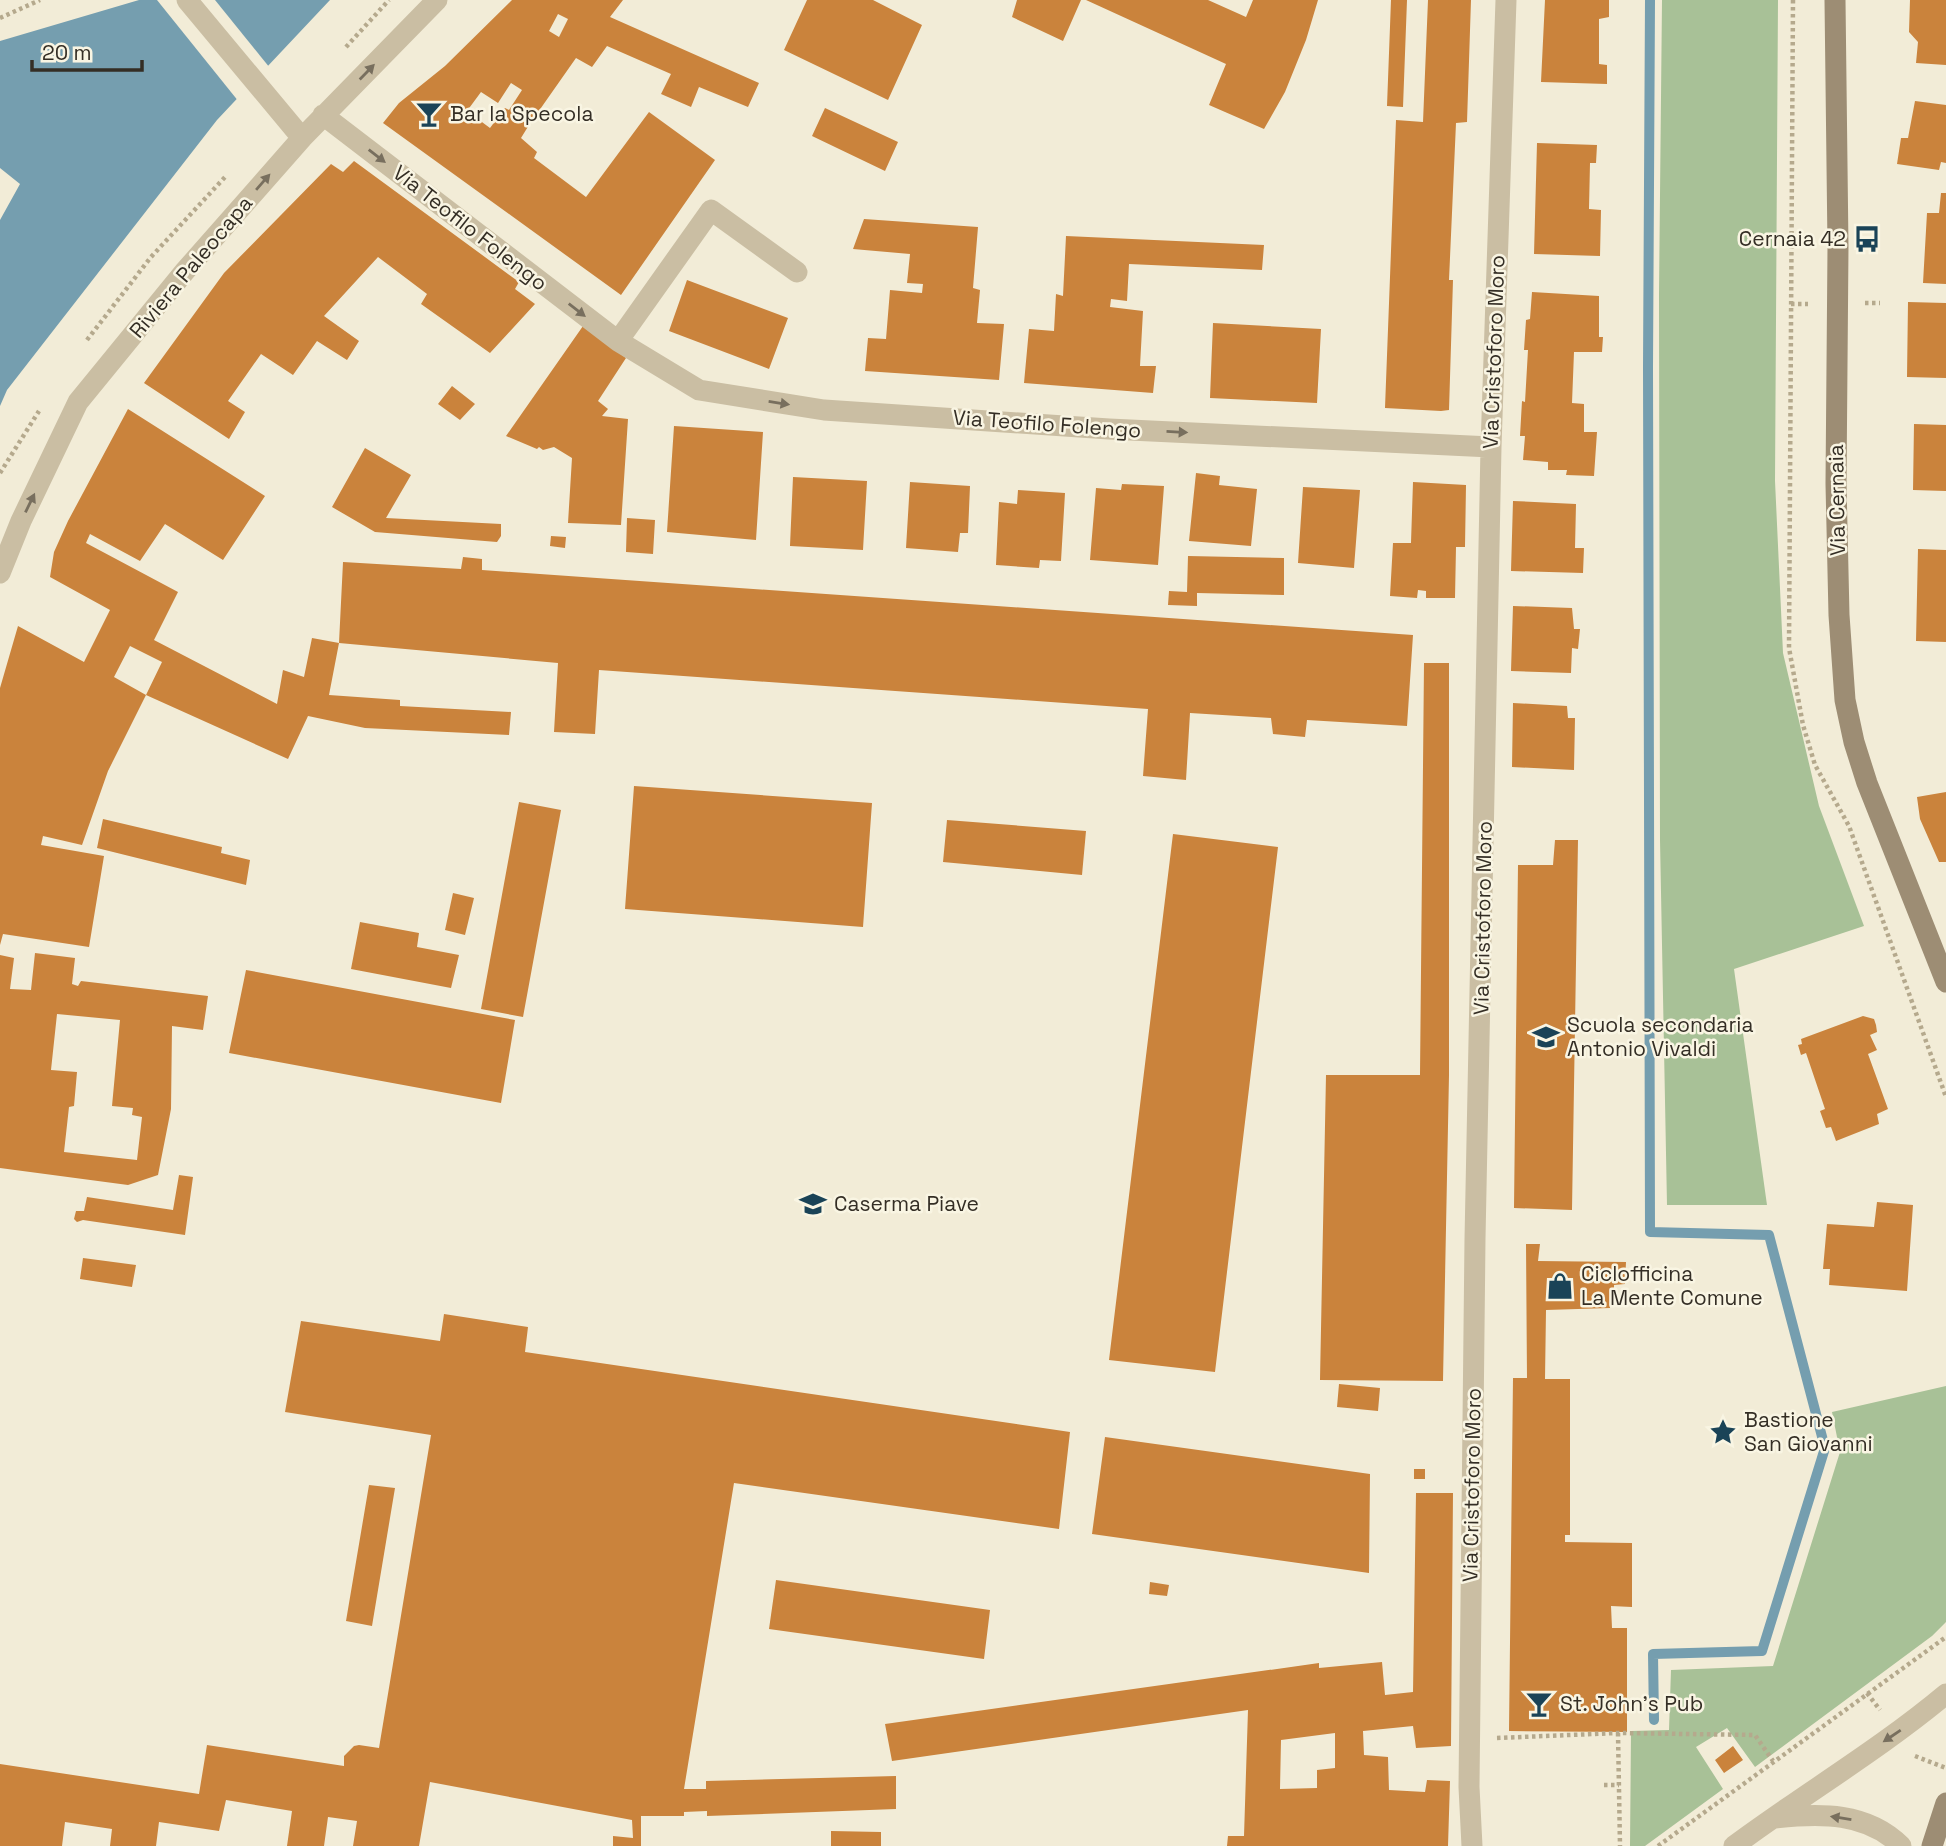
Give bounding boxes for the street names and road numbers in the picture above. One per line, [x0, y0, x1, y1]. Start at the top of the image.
street label: Via Teofilo Folengo [388, 159, 553, 296]
street label: Riviera Paleocapa [123, 190, 258, 343]
street label: Via Cristoforo Moro [1477, 254, 1510, 449]
street label: Via Teofilo Folengo [952, 403, 1142, 444]
street label: Via Cernaia [1822, 444, 1851, 556]
street label: Via Cristoforo Moro [1467, 821, 1498, 1015]
street label: Via Cristoforo Moro [1456, 1388, 1487, 1582]

